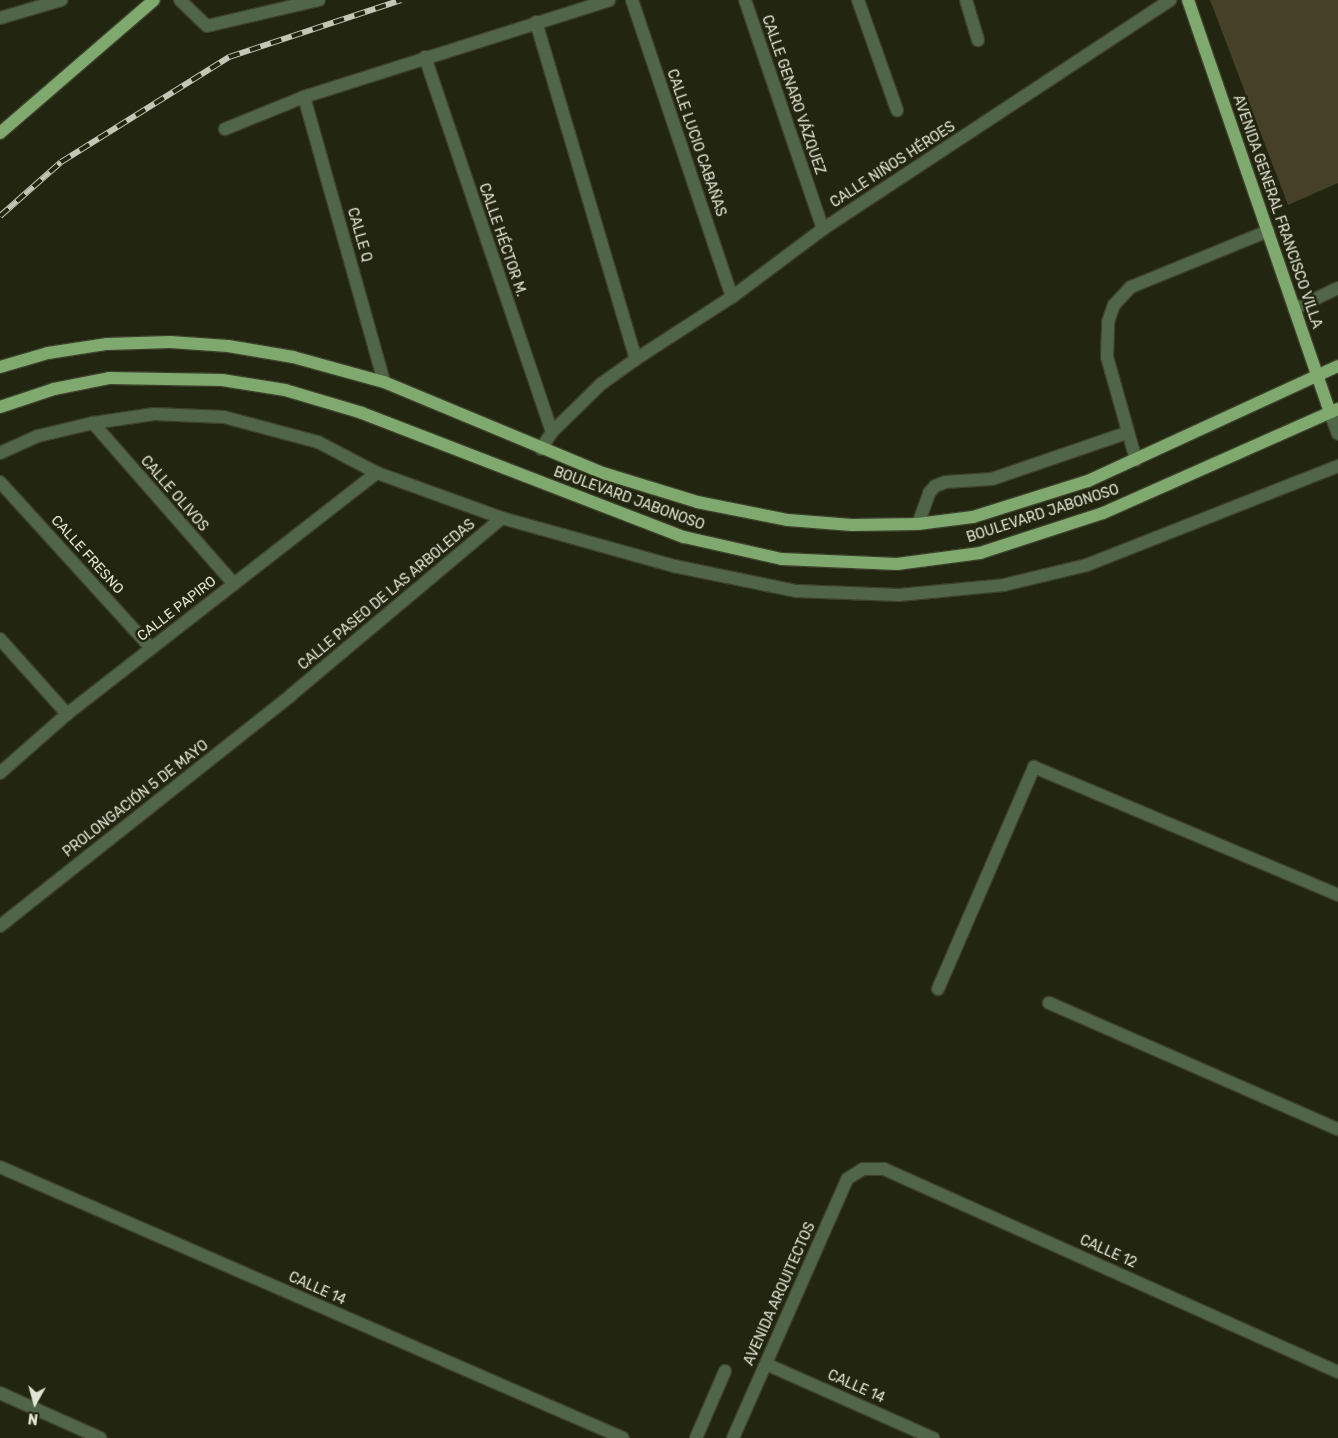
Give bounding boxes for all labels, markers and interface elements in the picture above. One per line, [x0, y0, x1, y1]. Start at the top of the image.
street label: CALLE GENARO VÁZQUEZ [758, 13, 828, 177]
street label: CALLE LUCIO CABAÑAS [663, 67, 729, 219]
street label: AVENIDA GENERAL FRANCISCO VILLA [1229, 93, 1325, 331]
street label: CALLE NIÑOS HÉROES [827, 118, 959, 212]
street label: CALLE HÉCTOR M. [475, 181, 529, 299]
street label: CALLE Q [343, 206, 375, 264]
street label: CALLE OLIVOS [137, 453, 211, 535]
street label: BOULEVARD JABONOSO [551, 464, 707, 534]
street label: BOULEVARD JABONOSO [965, 481, 1121, 547]
street label: CALLE FRESNO [47, 512, 127, 598]
street label: CALLE PASEO DE LAS ARBOLEDAS [295, 516, 479, 674]
street label: CALLE PAPIRO [134, 573, 220, 645]
street label: PROLONGACIÓN 5 DE MAYO [60, 737, 212, 861]
street label: AVENIDA ARQUITECTOS [741, 1219, 819, 1369]
street label: CALLE 12 [1077, 1232, 1139, 1272]
street label: CALLE 14 [286, 1269, 348, 1309]
street label: CALLE 14 [825, 1367, 887, 1407]
north arrow [10, 1378, 60, 1428]
text: N [27, 1409, 39, 1427]

